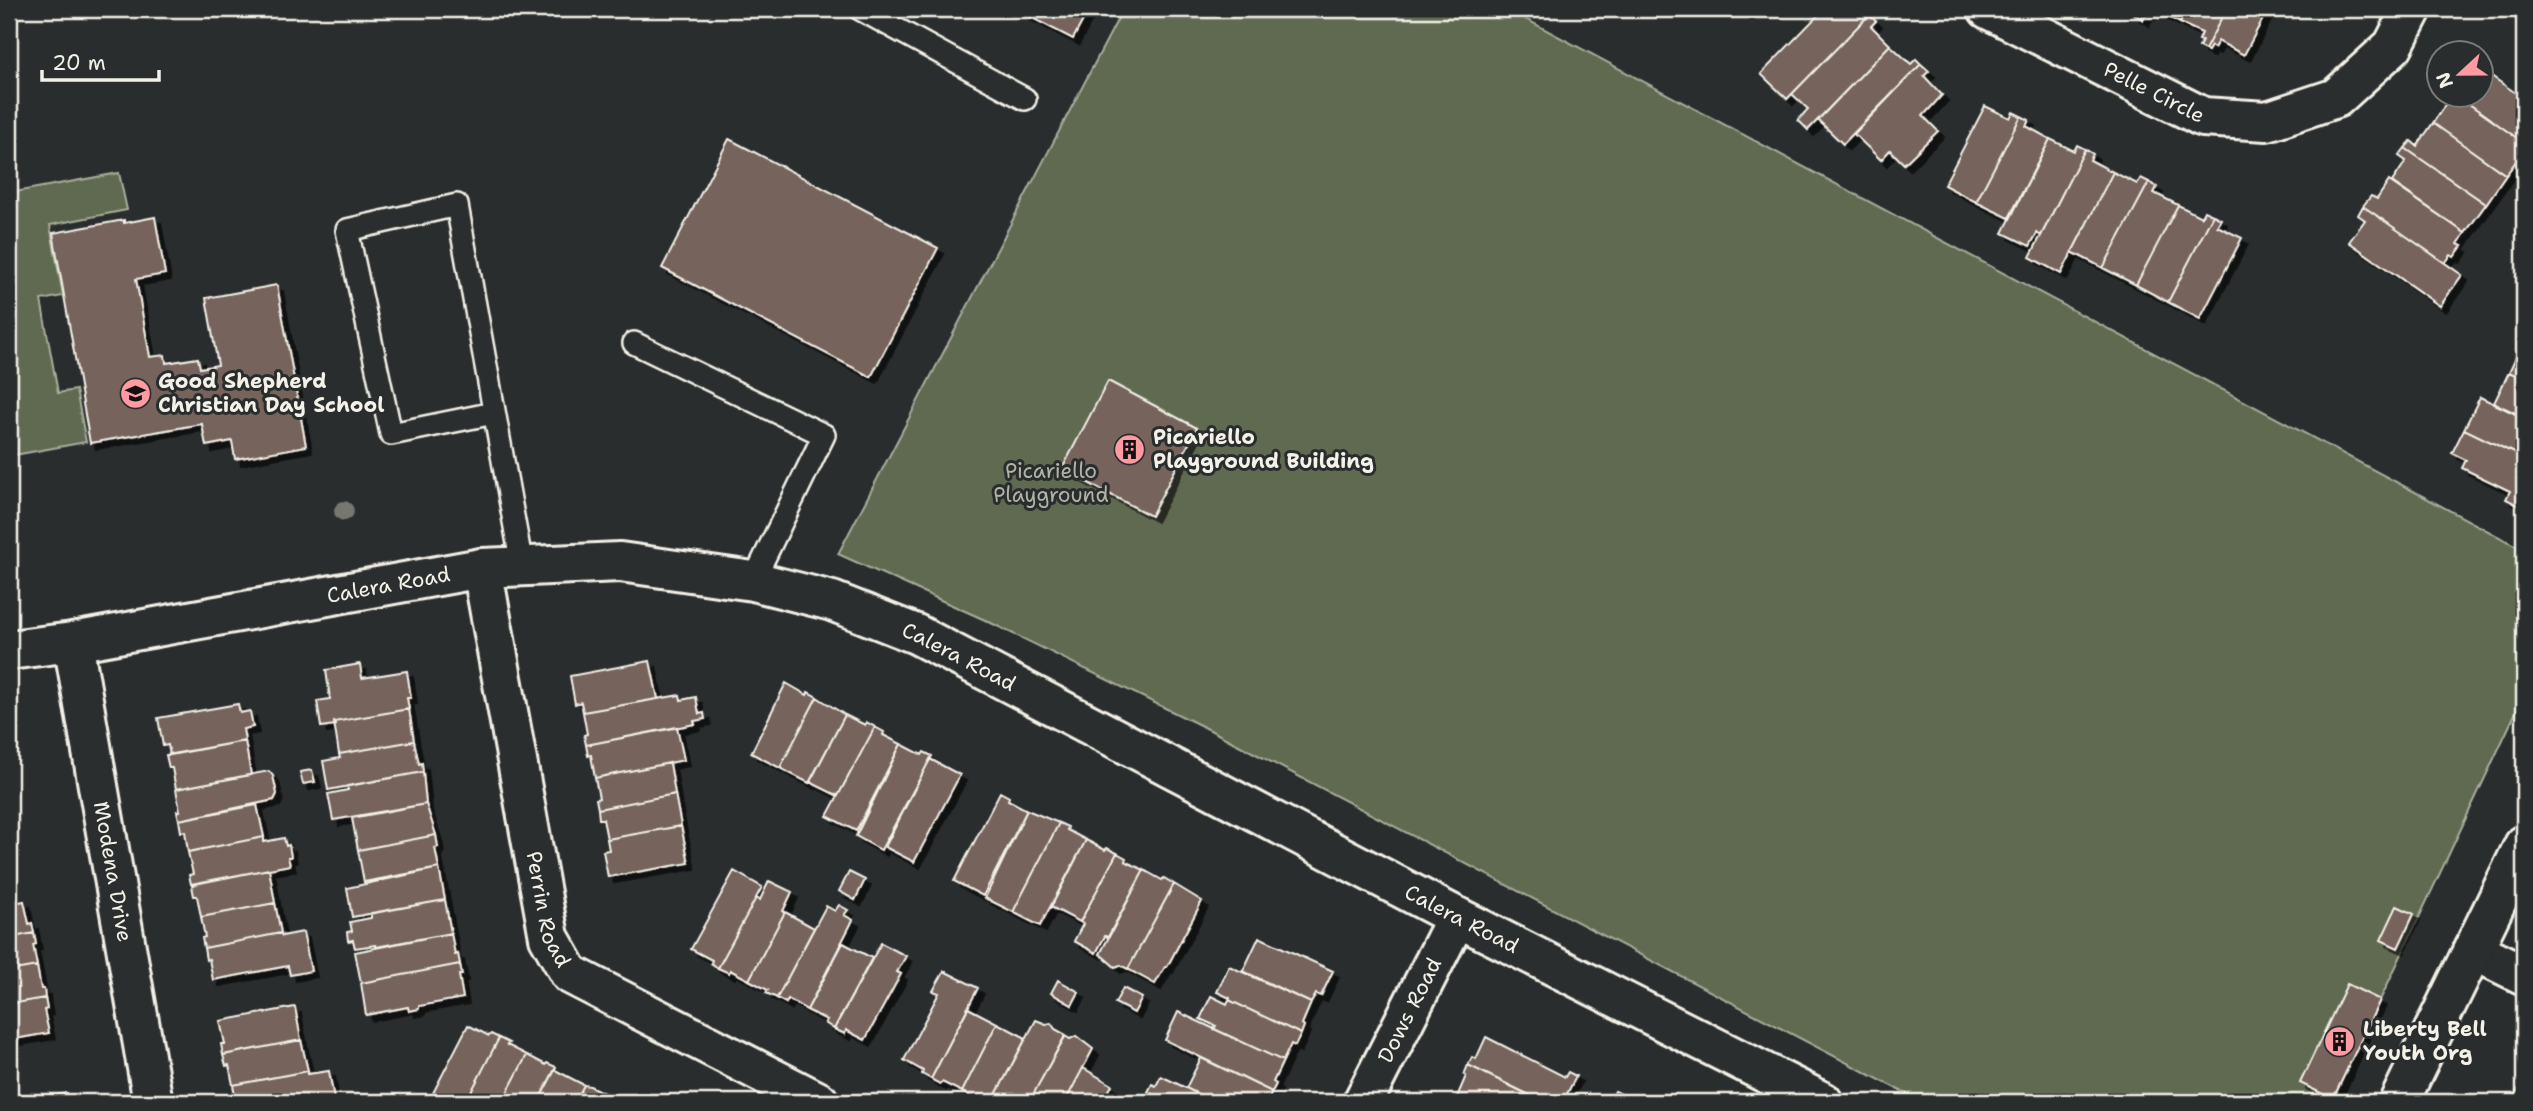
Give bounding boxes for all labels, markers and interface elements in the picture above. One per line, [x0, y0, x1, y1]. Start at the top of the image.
scale bar [42, 38, 159, 82]
north arrow [2424, 38, 2494, 108]
text: 20 m [52, 49, 106, 77]
street label: Pelle Circle [2099, 55, 2210, 130]
text: N [2430, 69, 2459, 92]
place label: Good Shepherd Christian Day School [158, 367, 385, 419]
school or university icon: Good Shepherd Christian Day School [118, 376, 152, 410]
place label: Picariello Playground Building [1153, 423, 1374, 475]
building icon: Picariello Playground Building [1113, 432, 1147, 466]
park label: Picariello Playground [993, 457, 1109, 509]
street label: Calera Road [324, 560, 452, 610]
street label: Calera Road [898, 616, 1021, 698]
street label: Modena Drive [87, 799, 139, 944]
street label: Perrin Road [520, 849, 577, 972]
street label: Calera Road [1400, 878, 1524, 960]
street label: Dows Road [1371, 953, 1448, 1068]
place label: Liberty Bell Youth Org [2363, 1015, 2487, 1067]
building icon: Liberty Bell Youth Org [2323, 1024, 2357, 1058]

